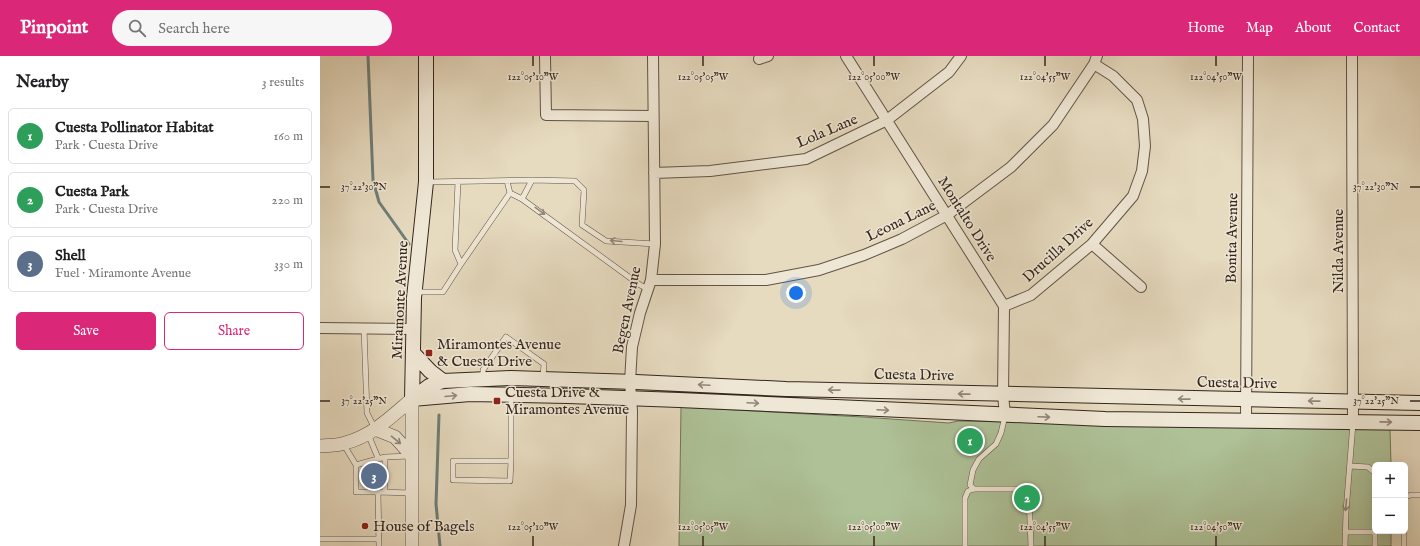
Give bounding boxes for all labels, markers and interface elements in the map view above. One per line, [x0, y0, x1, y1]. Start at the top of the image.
search box [112, 10, 392, 46]
text: Pinpoint [20, 16, 88, 40]
icon: search [126, 17, 148, 39]
text: Search here [158, 19, 230, 38]
text: Home [1188, 19, 1224, 37]
text: Map [1246, 19, 1273, 37]
text: About [1295, 19, 1331, 37]
text: Contact [1353, 19, 1400, 37]
text: 122°05'10"W [508, 71, 559, 84]
text: 122°05'05"W [678, 71, 729, 84]
text: 122°05'00"W [848, 71, 900, 84]
text: 122°04'55"W [1020, 71, 1071, 84]
text: 122°04'50"W [1190, 71, 1242, 84]
text: Nearby [16, 72, 69, 93]
text: 3 results [262, 74, 304, 91]
street label: Lola Lane [793, 110, 861, 152]
text: Cuesta Pollinator Habitat [55, 118, 214, 137]
text: 1 [28, 128, 32, 145]
text: 160 m [273, 128, 303, 145]
text: Park · Cuesta Drive [55, 137, 158, 154]
street label: Montalto Drive [933, 173, 1001, 265]
text: 37°22'30"N [341, 181, 387, 194]
text: 37°22'30"N [1353, 181, 1399, 194]
text: Cuesta Park [55, 182, 129, 201]
text: 2 [27, 192, 33, 209]
text: 220 m [272, 192, 303, 209]
street label: Bonita Avenue [1222, 192, 1242, 283]
street label: Leona Lane [863, 196, 939, 246]
text: Park · Cuesta Drive [55, 201, 158, 218]
one-way arrow [534, 207, 545, 215]
street label: Nilda Avenue [1329, 209, 1348, 293]
street label: Drucilla Drive [1019, 213, 1097, 287]
one-way arrow [610, 238, 623, 245]
street label: Miramonte Avenue [387, 240, 413, 360]
text: Shell [55, 246, 86, 265]
text: 3 [28, 256, 32, 273]
text: 330 m [274, 256, 303, 273]
street label: Begen Avenue [608, 264, 646, 355]
text: Fuel · Miramonte Avenue [55, 265, 191, 282]
your location [786, 283, 806, 303]
button: Save [16, 312, 156, 350]
button: Share [164, 312, 304, 350]
place label: Miramontes Avenue & Cuesta Drive [437, 335, 561, 371]
marker: Miramontes Avenue & Cuesta Drive [424, 348, 434, 358]
street label: Cuesta Drive [874, 365, 955, 385]
street label: Cuesta Drive [1197, 373, 1278, 393]
one-way arrow [698, 381, 711, 389]
place label: Cuesta Drive & Miramontes Avenue [505, 383, 629, 419]
one-way arrow [828, 387, 841, 394]
one-way arrow [958, 390, 971, 397]
one-way arrow [444, 392, 457, 400]
text: 37°22'25"N [341, 395, 387, 408]
one-way arrow [1178, 395, 1191, 403]
text: 37°22'25"N [1353, 395, 1399, 408]
marker: Cuesta Drive & Miramontes Avenue [492, 396, 502, 406]
one-way arrow [1308, 397, 1321, 405]
one-way arrow [746, 400, 759, 407]
one-way arrow [876, 406, 889, 413]
one-way arrow [1037, 413, 1050, 421]
one-way arrow [1379, 418, 1392, 426]
pin: 1 [957, 426, 983, 456]
one-way arrow [390, 435, 401, 444]
pin: 3 [361, 461, 387, 491]
map controls [1372, 462, 1408, 534]
button: + [1372, 462, 1408, 498]
pin: 2 [1014, 483, 1040, 513]
one-way arrow [1343, 498, 1350, 511]
button: − [1372, 498, 1408, 534]
place label: House of Bagels [373, 517, 474, 536]
marker: House of Bagels [360, 521, 370, 531]
text: 122°05'10"W [508, 521, 559, 534]
text: 122°05'05"W [678, 521, 729, 534]
text: 122°05'00"W [848, 521, 900, 534]
text: 122°04'55"W [1020, 521, 1071, 534]
text: 122°04'50"W [1190, 521, 1242, 534]

